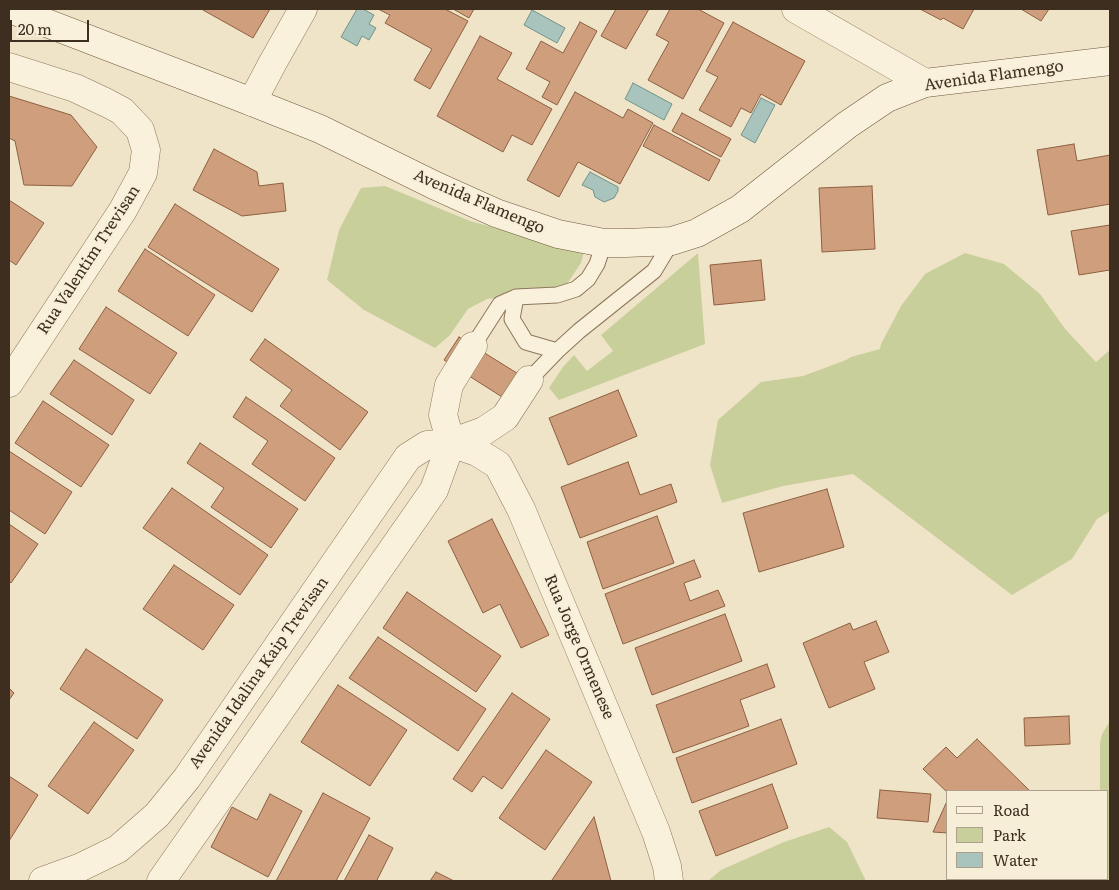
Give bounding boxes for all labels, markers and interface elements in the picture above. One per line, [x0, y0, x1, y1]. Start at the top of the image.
scale bar [12, 10, 91, 42]
text: 20 m [18, 17, 52, 40]
street label: Avenida Flamengo [923, 57, 1065, 95]
street label: Avenida Flamengo [411, 166, 547, 238]
street label: Rua Valentim Trevisan [34, 182, 144, 338]
street label: Rua Jorge Ormenese [540, 572, 618, 722]
street label: Avenida Idalina Kaip Trevisan [185, 573, 333, 773]
legend [946, 790, 1109, 880]
text: Road [993, 798, 1029, 821]
text: Park [993, 823, 1026, 846]
text: Water [993, 848, 1038, 871]

